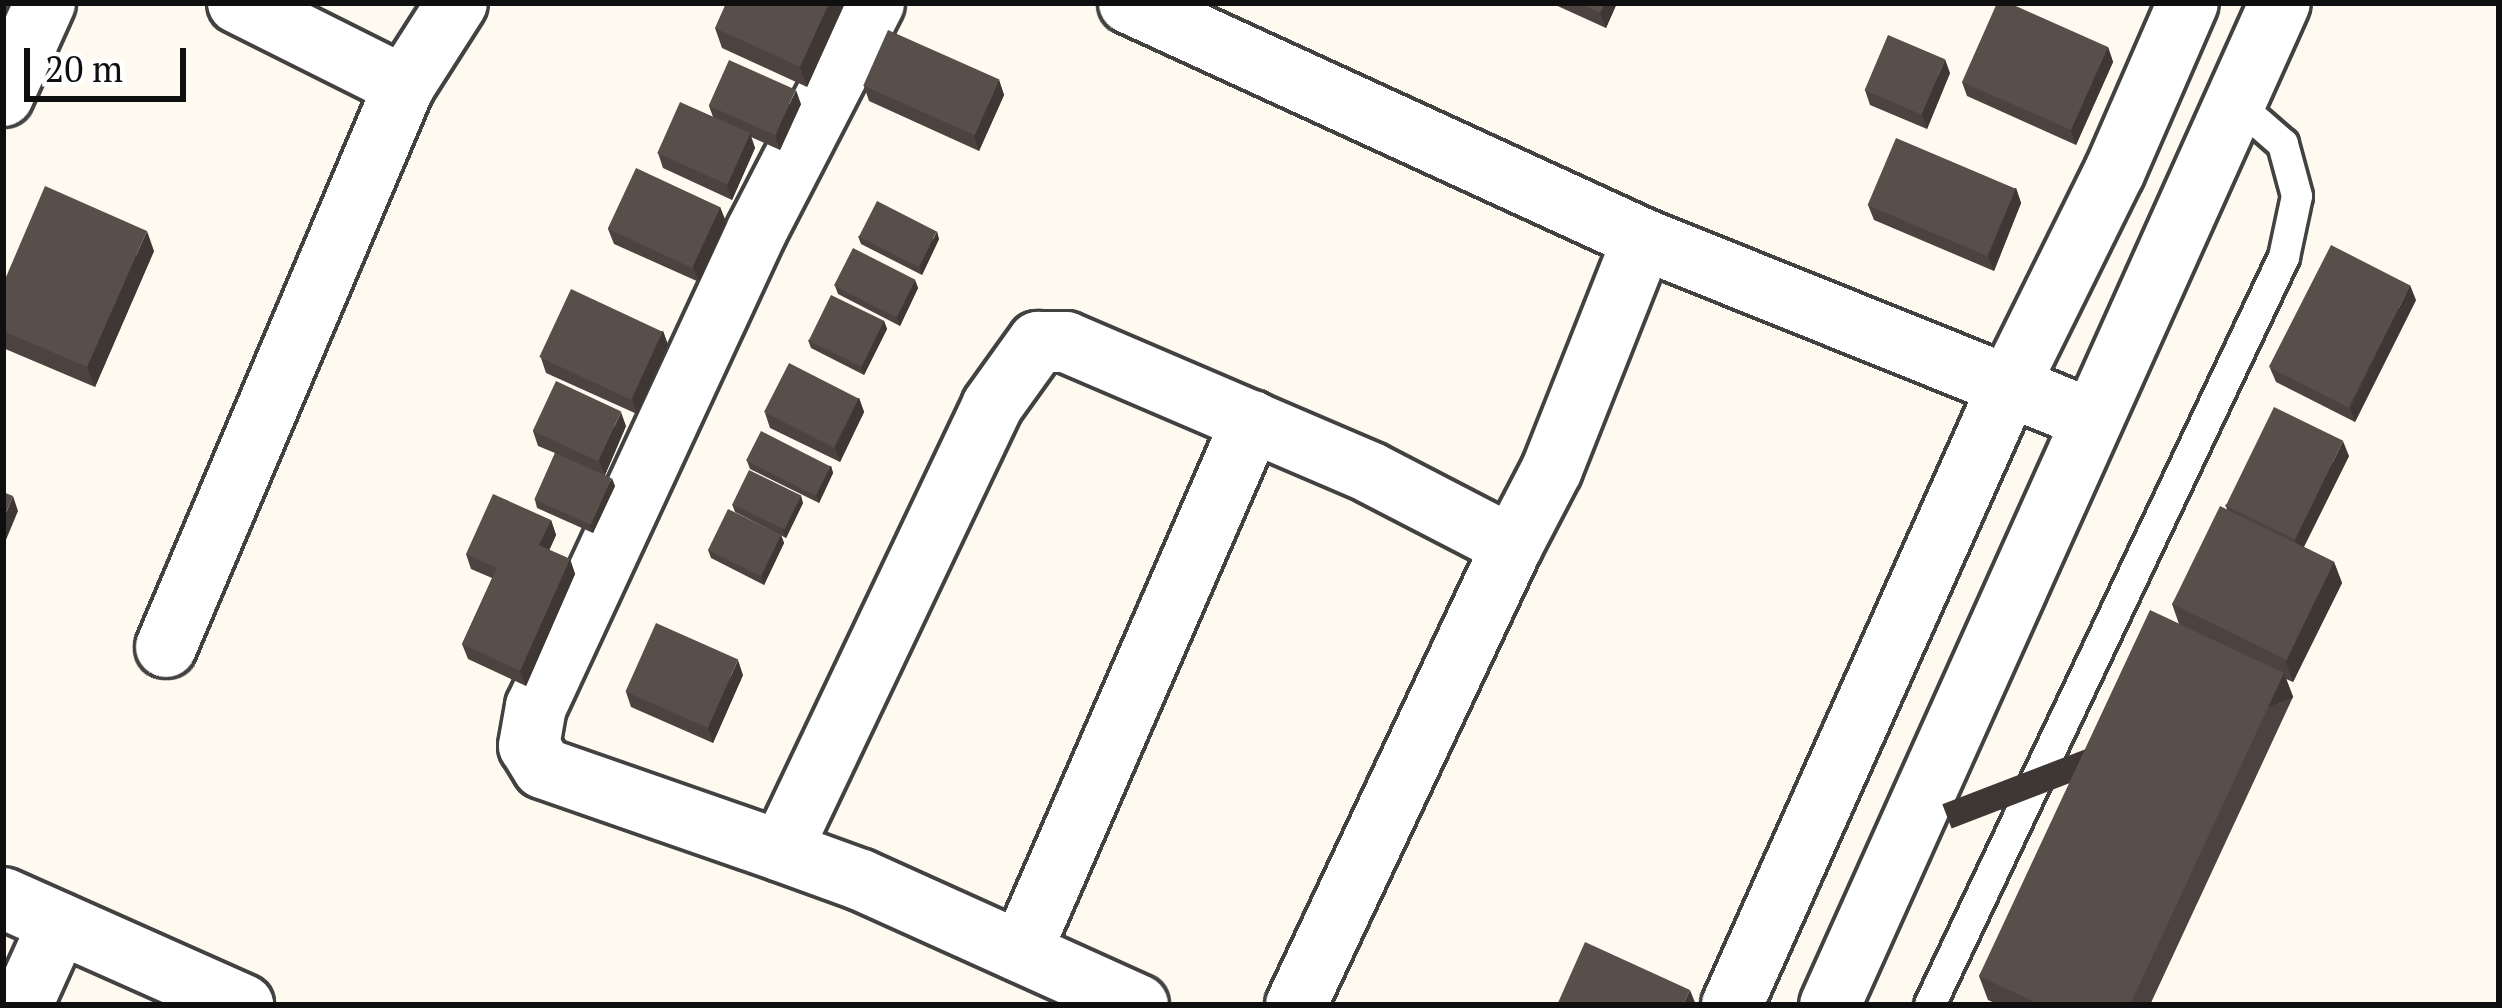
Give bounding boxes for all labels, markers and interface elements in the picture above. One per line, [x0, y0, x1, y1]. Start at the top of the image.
scale bar [30, 24, 192, 98]
text: 20 m [45, 45, 123, 92]

